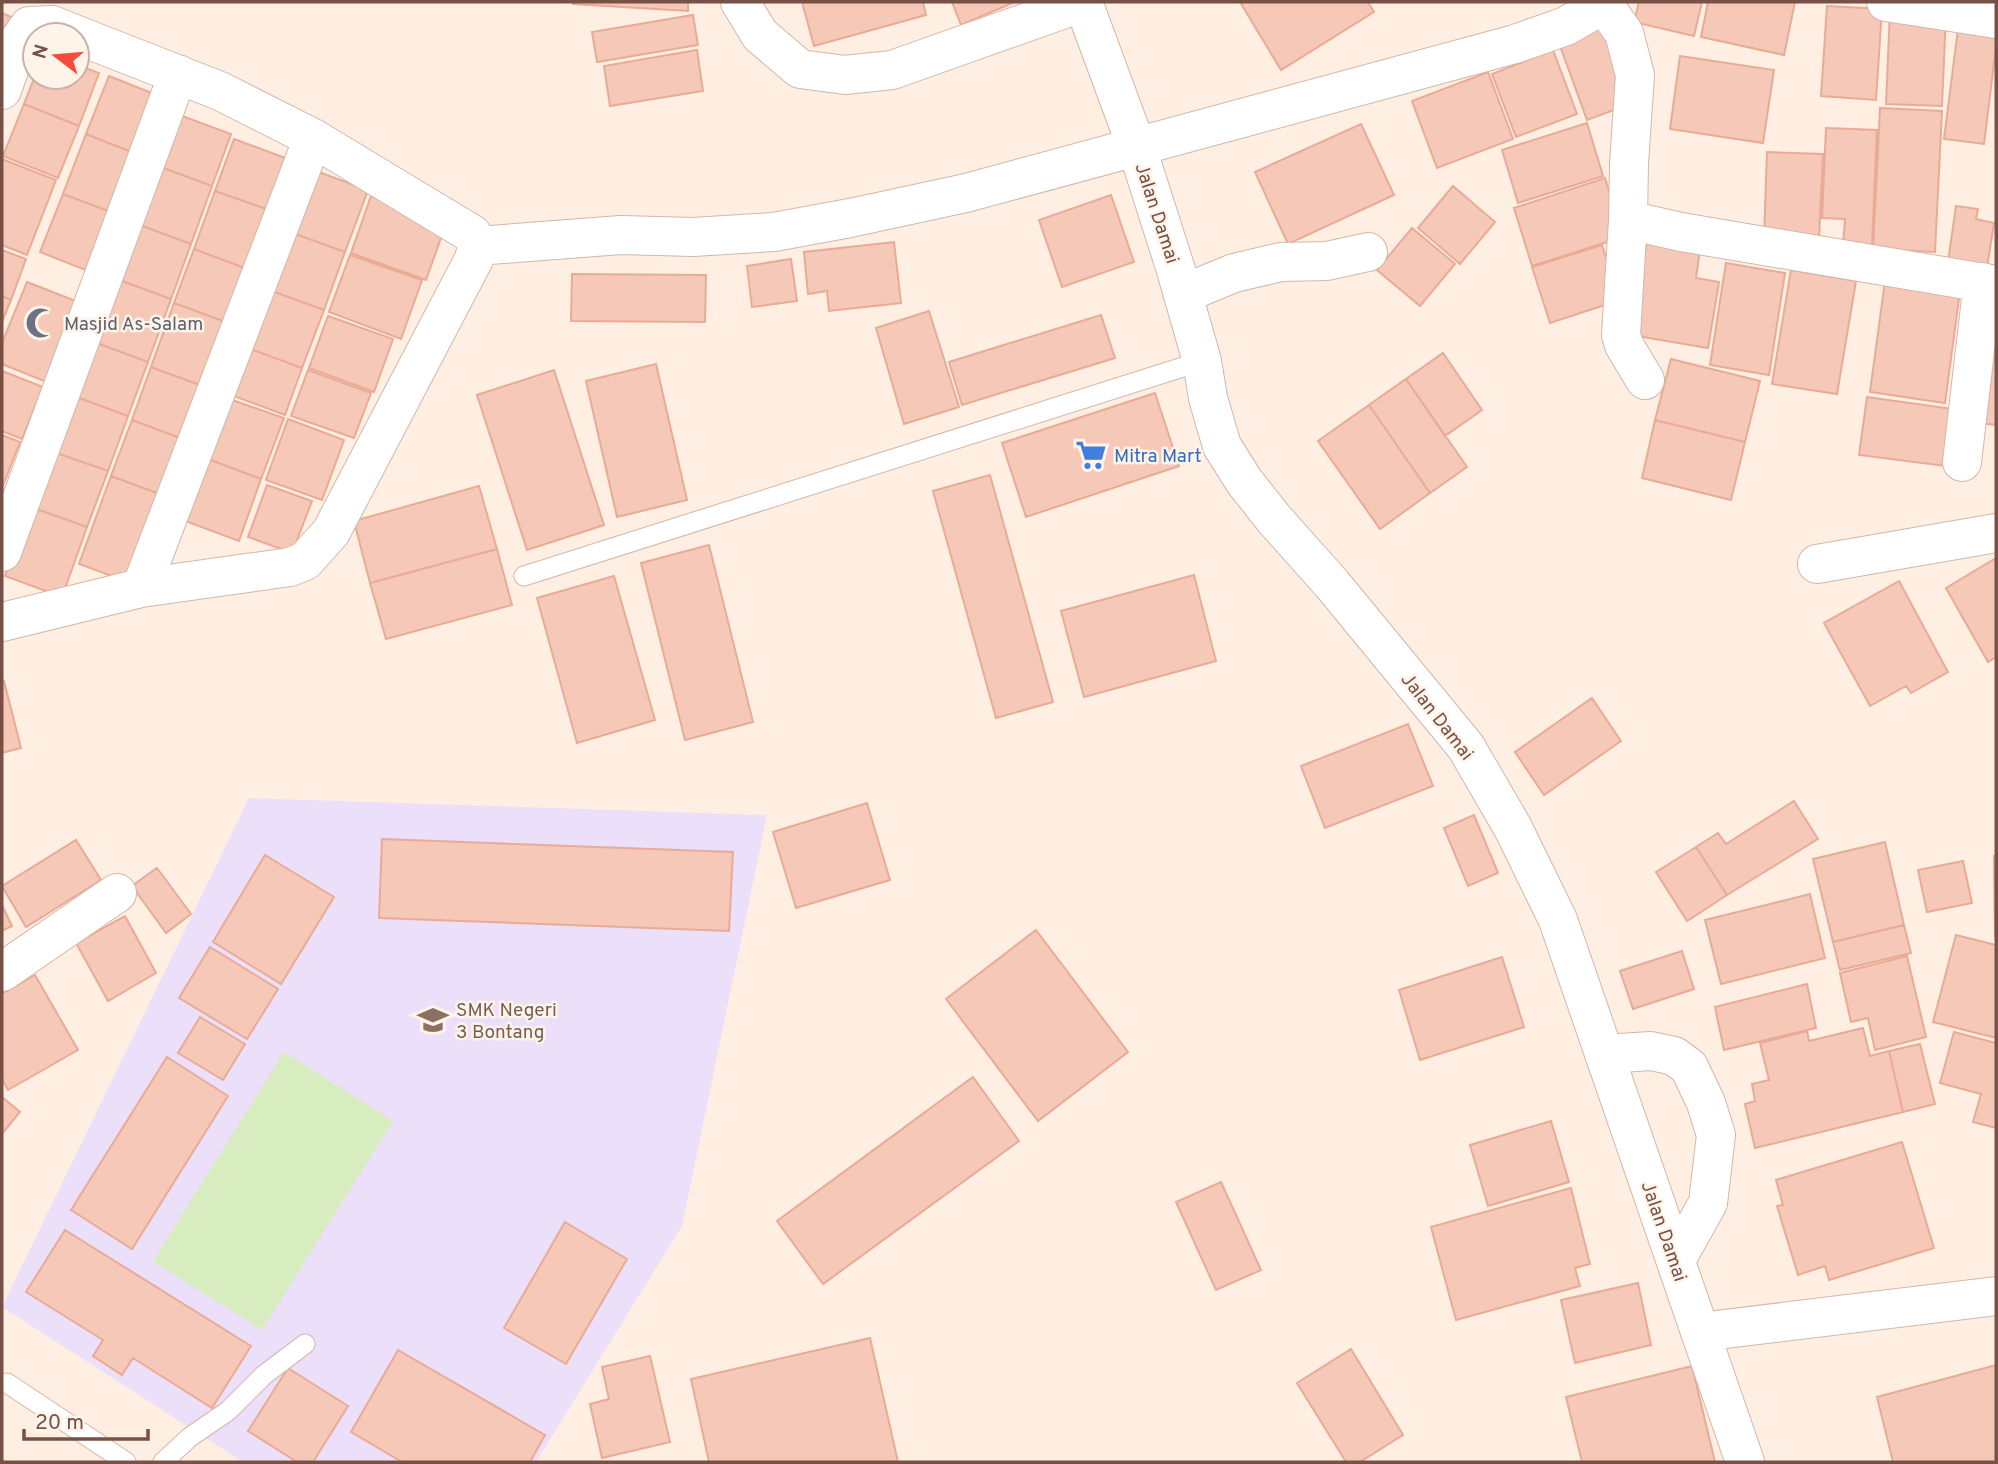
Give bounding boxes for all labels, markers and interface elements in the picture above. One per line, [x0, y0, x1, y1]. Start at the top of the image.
north arrow [21, 21, 91, 91]
text: N [28, 42, 55, 62]
street label: Jalan Damai [1129, 160, 1184, 267]
mosque icon: Masjid As-Salam [24, 306, 58, 340]
place label: Masjid As-Salam [64, 313, 203, 337]
supermarket icon: Mitra Mart [1074, 438, 1108, 472]
place label: Mitra Mart [1114, 445, 1202, 469]
street label: Jalan Damai [1395, 669, 1478, 766]
place label: SMK Negeri 3 Bontang [456, 999, 557, 1045]
school or university icon: SMK Negeri 3 Bontang [416, 1003, 450, 1037]
street label: Jalan Damai [1635, 1178, 1691, 1285]
scale bar [24, 1398, 149, 1442]
text: 20 m [35, 1410, 84, 1437]

